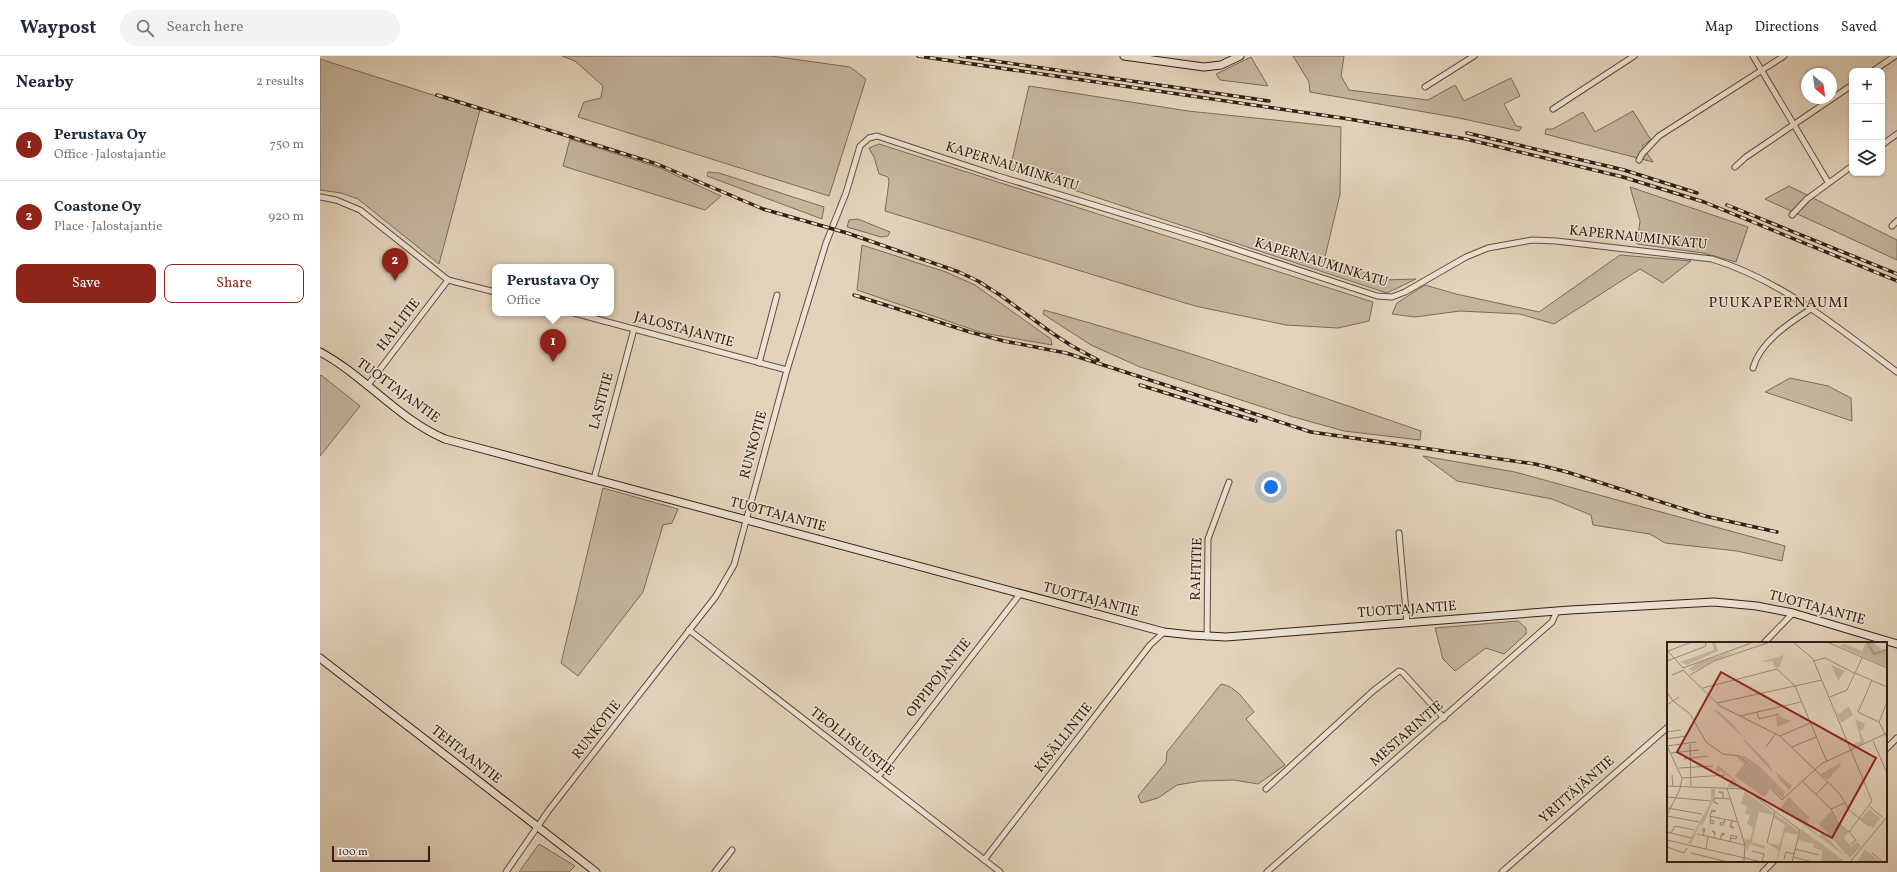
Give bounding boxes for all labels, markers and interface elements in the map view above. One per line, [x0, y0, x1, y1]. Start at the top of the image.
search box [120, 10, 400, 46]
text: Waypost [20, 15, 96, 41]
icon: search [134, 17, 156, 39]
text: Search here [166, 17, 243, 38]
text: Map [1705, 18, 1733, 37]
text: Directions [1755, 18, 1819, 37]
text: Saved [1841, 18, 1877, 37]
north arrow [1801, 68, 1837, 104]
map controls [1849, 68, 1885, 176]
button: + [1849, 68, 1885, 104]
text: Nearby [16, 71, 74, 94]
text: 2 results [256, 73, 304, 91]
button: − [1849, 104, 1885, 140]
text: Perustava Oy [54, 125, 146, 146]
text: 1 [26, 136, 32, 154]
text: 750 m [270, 136, 304, 154]
street label: KAPERNAUMINKATU [943, 138, 1081, 196]
button: layers [1849, 140, 1885, 176]
text: Office · Jalostajantie [54, 146, 166, 164]
text: Coastone Oy [54, 197, 141, 218]
text: 2 [26, 208, 32, 226]
text: 920 m [268, 208, 304, 226]
text: Place · Jalostajantie [54, 218, 162, 236]
street label: KAPERNAUMINKATU [1568, 221, 1708, 255]
street label: KAPERNAUMINKATU [1252, 234, 1390, 292]
pin: 2 [382, 248, 408, 281]
button: Save [16, 264, 156, 303]
button: Share [164, 264, 304, 303]
popup [492, 264, 614, 316]
text: Perustava Oy [507, 271, 599, 292]
text: Office [507, 292, 541, 310]
district label: PUUKAPERNAUMI [1709, 293, 1849, 314]
street label: HALLITIE [373, 295, 425, 355]
street label: JALOSTAJANTIE [632, 308, 736, 352]
pin: 1 [540, 329, 566, 362]
street label: TUOTTAJANTIE [352, 354, 444, 428]
street label: LASTITIE [585, 370, 619, 432]
street label: RUNKOTIE [736, 409, 772, 481]
your location [1261, 477, 1281, 497]
street label: TUOTTAJANTIE [728, 493, 828, 537]
street label: RAHTITIE [1186, 537, 1208, 601]
street label: TUOTTAJANTIE [1041, 578, 1141, 622]
street label: TUOTTAJANTIE [1767, 586, 1867, 630]
street label: TUOTTAJANTIE [1357, 597, 1457, 623]
street label: OPPIPOJANTIE [902, 634, 976, 722]
inset map [1667, 642, 1887, 862]
street label: RUNKOTIE [568, 697, 626, 763]
street label: MESTARINTIE [1366, 697, 1448, 771]
street label: KISÄLLINTIE [1031, 699, 1097, 777]
street label: TEOLLISUUSTIE [806, 703, 898, 781]
street label: TEHTAANTIE [427, 721, 505, 789]
street label: YRITTÄJÄNTIE [1535, 752, 1619, 828]
scale bar [332, 844, 430, 863]
text: 100 m [338, 845, 368, 860]

